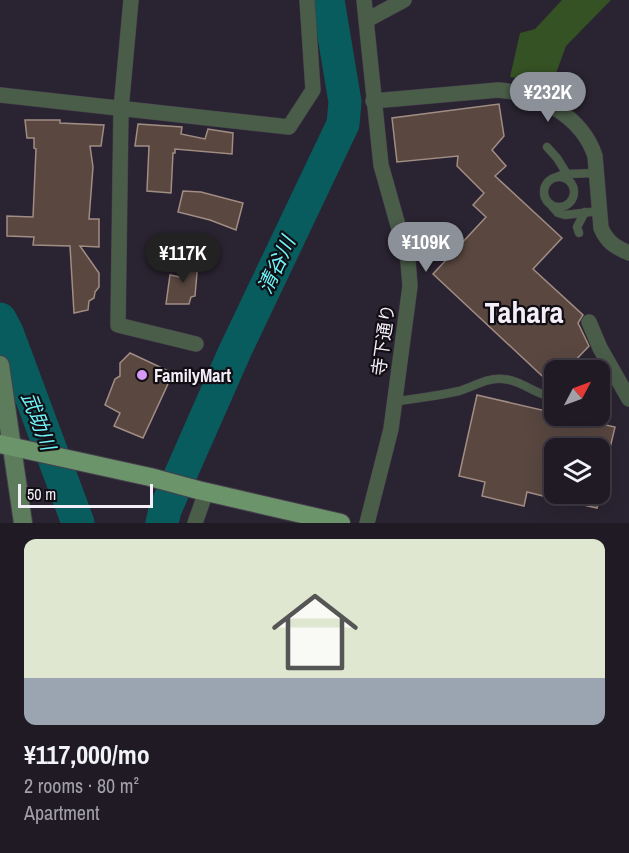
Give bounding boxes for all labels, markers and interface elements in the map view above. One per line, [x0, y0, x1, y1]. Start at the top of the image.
pin: ¥232K [506, 72, 590, 123]
text: ¥232K [524, 78, 572, 105]
pin: ¥109K [384, 222, 468, 273]
text: ¥109K [402, 228, 450, 255]
water label: 清谷川 [251, 230, 302, 298]
pin: ¥117K [141, 233, 225, 284]
text: ¥117K [159, 239, 207, 266]
district label: Tahara [485, 292, 564, 332]
street label: 寺下通り [366, 303, 400, 377]
north arrow [544, 360, 610, 426]
map controls [544, 360, 610, 504]
place label: FamilyMart [154, 363, 231, 388]
marker: FamilyMart [135, 368, 149, 382]
water label: 武助川 [16, 388, 63, 456]
button: layers [544, 438, 610, 504]
scale bar [18, 481, 153, 508]
text: 50 m [27, 483, 56, 505]
icon: home [261, 578, 369, 686]
text: ¥117,000/mo [24, 737, 150, 772]
text: 2 rooms · 80 m² [24, 772, 139, 799]
text: Apartment [24, 799, 100, 826]

